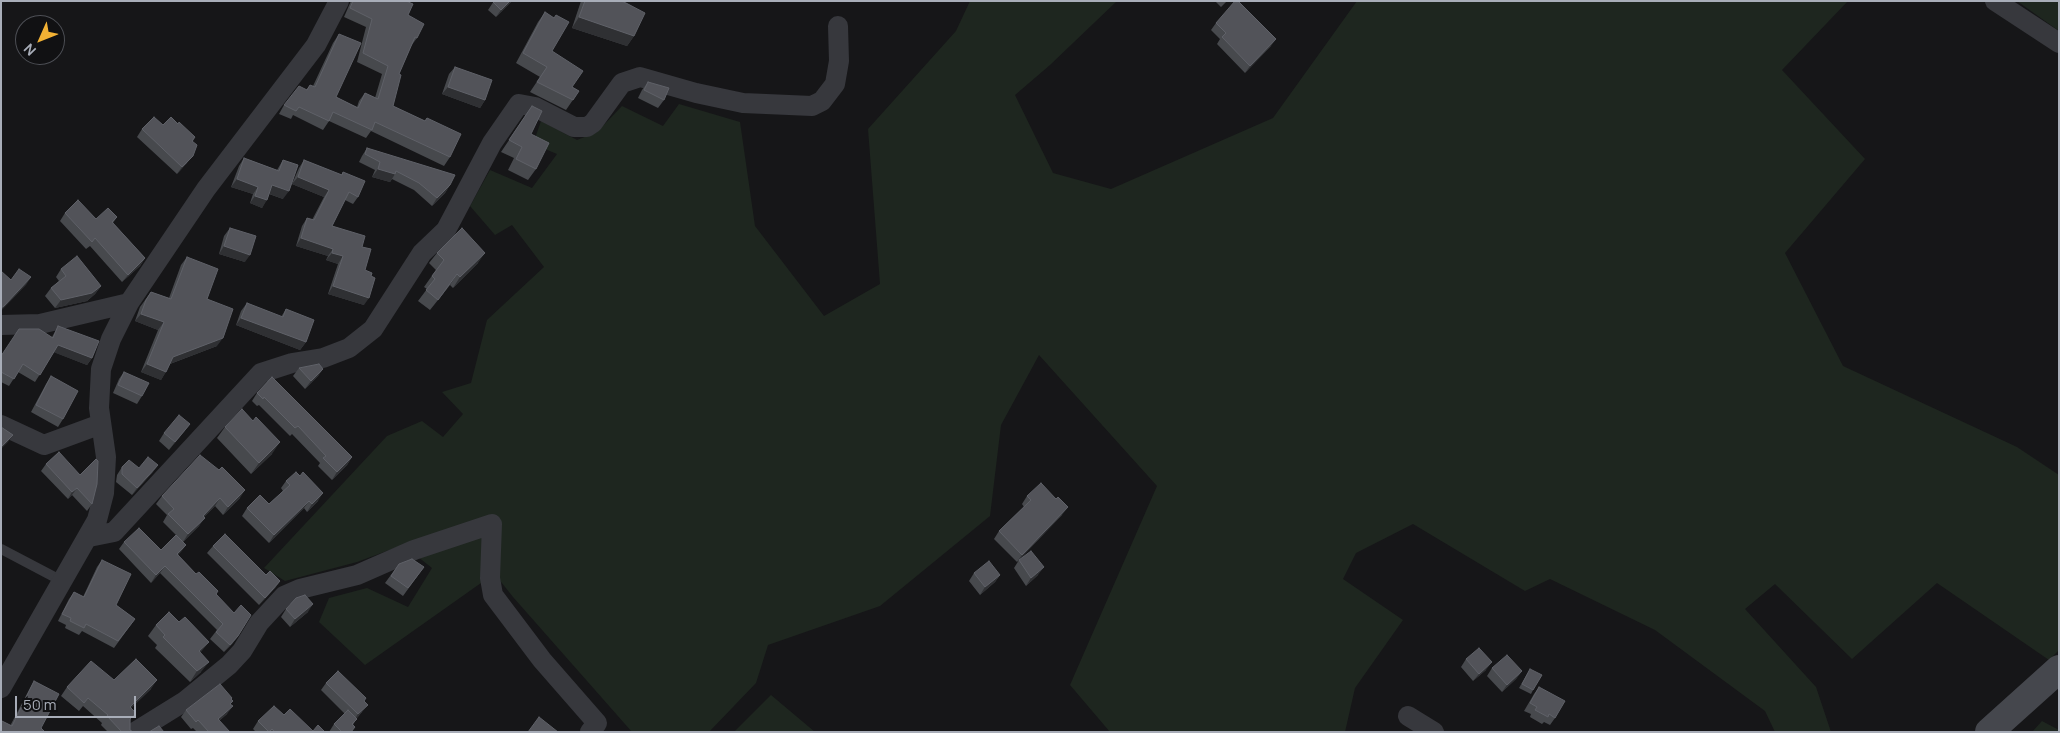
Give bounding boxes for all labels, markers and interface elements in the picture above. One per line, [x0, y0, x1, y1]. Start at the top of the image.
north arrow [15, 15, 65, 65]
text: N [19, 40, 40, 60]
scale bar [18, 686, 139, 718]
text: 50 m [23, 694, 57, 715]

